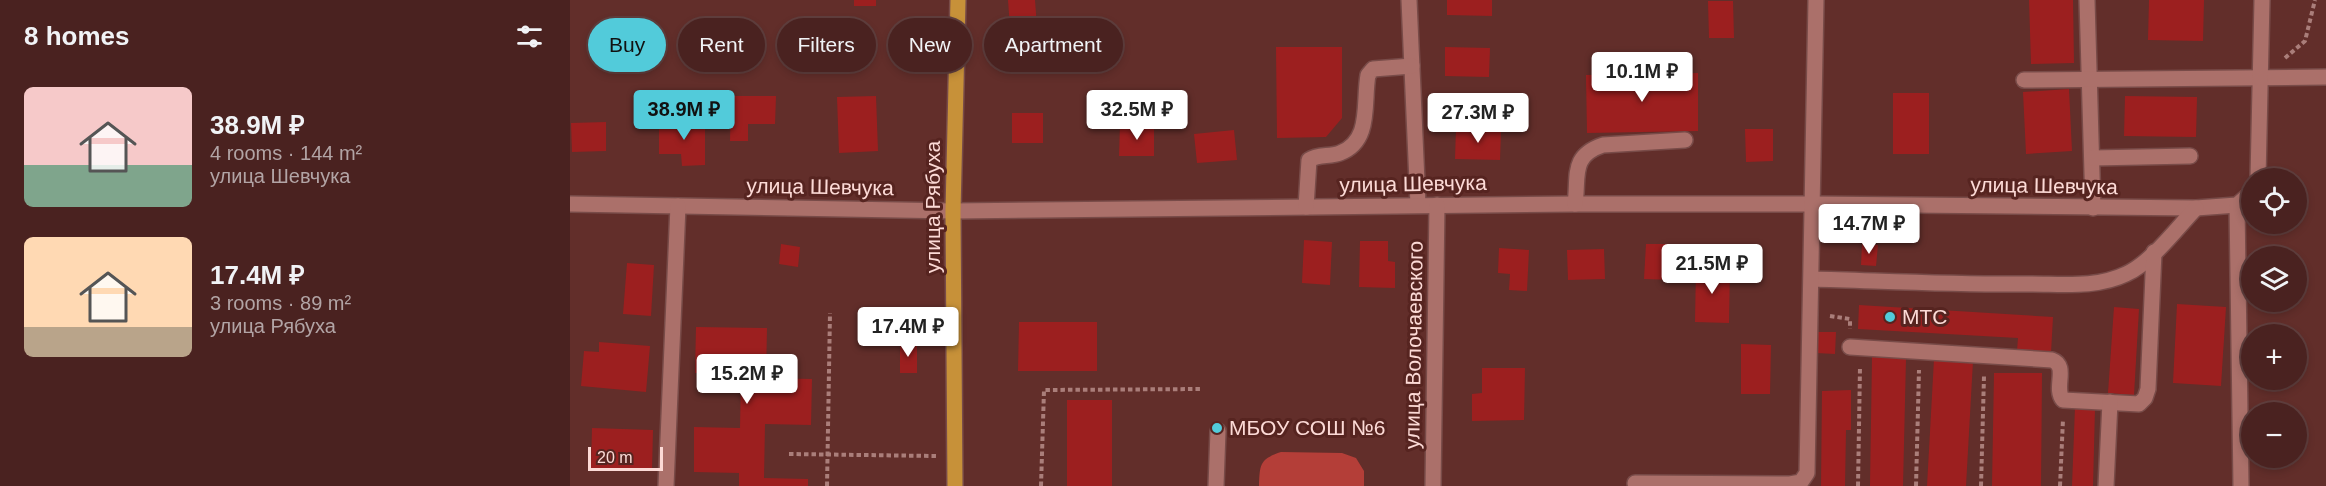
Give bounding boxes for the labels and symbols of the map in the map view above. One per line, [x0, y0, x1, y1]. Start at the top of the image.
pin: 10.1M ₽ [1587, 52, 1697, 103]
pin: 38.9M ₽ [629, 90, 739, 141]
pin: 32.5M ₽ [1082, 90, 1192, 141]
pin: 27.3M ₽ [1423, 93, 1533, 144]
street label: улица Рябуха [921, 141, 944, 273]
street label: улица Шевчука [1339, 171, 1487, 196]
street label: улица Шевчука [1970, 173, 2118, 198]
street label: улица Шевчука [746, 174, 894, 199]
pin: 14.7M ₽ [1814, 204, 1924, 255]
street label: улица Волочаевского [1400, 241, 1427, 449]
pin: 21.5M ₽ [1657, 244, 1767, 295]
place label: МТС [1902, 305, 1948, 328]
pin: 17.4M ₽ [853, 307, 963, 358]
marker: МТС [1883, 310, 1897, 324]
pin: 15.2M ₽ [692, 354, 802, 405]
place label: МБОУ СОШ №6 [1229, 416, 1385, 439]
marker: МБОУ СОШ №6 [1210, 421, 1224, 435]
scale bar [588, 444, 663, 472]

